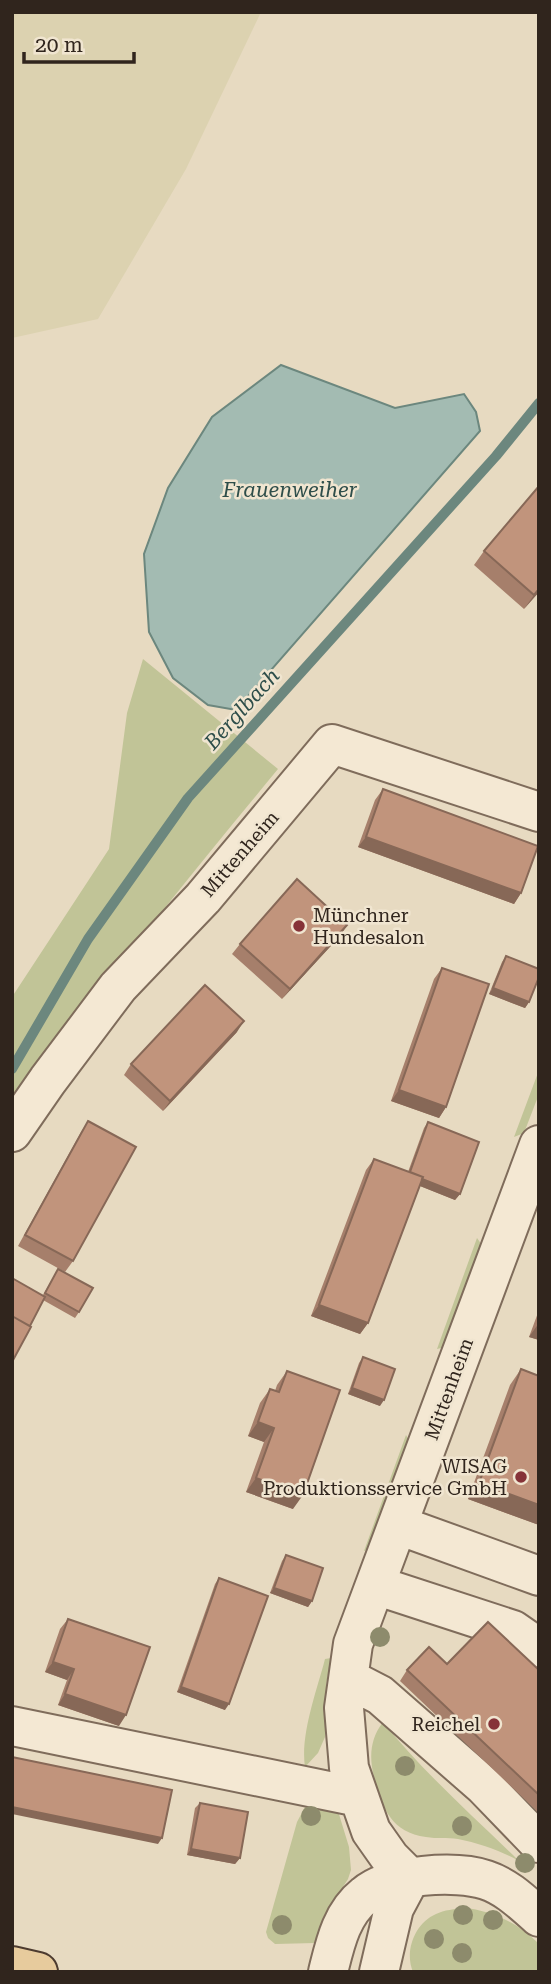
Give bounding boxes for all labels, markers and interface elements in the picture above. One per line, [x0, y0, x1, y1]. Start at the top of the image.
scale bar [24, 21, 135, 65]
text: 20 m [35, 33, 83, 57]
water label: Frauenweiher [222, 478, 358, 502]
water label: Berglbach [199, 664, 285, 755]
street label: Mittenheim [196, 806, 284, 902]
place label: Münchner Hundesalon [313, 904, 424, 949]
marker: Münchner Hundesalon [291, 918, 307, 934]
street label: Mittenheim [420, 1335, 478, 1443]
place label: WISAG Produktionsservice GmbH [263, 1455, 507, 1500]
marker: WISAG Produktionsservice GmbH [513, 1469, 529, 1485]
place label: Reichel [412, 1713, 480, 1736]
marker: Reichel [486, 1716, 502, 1732]

